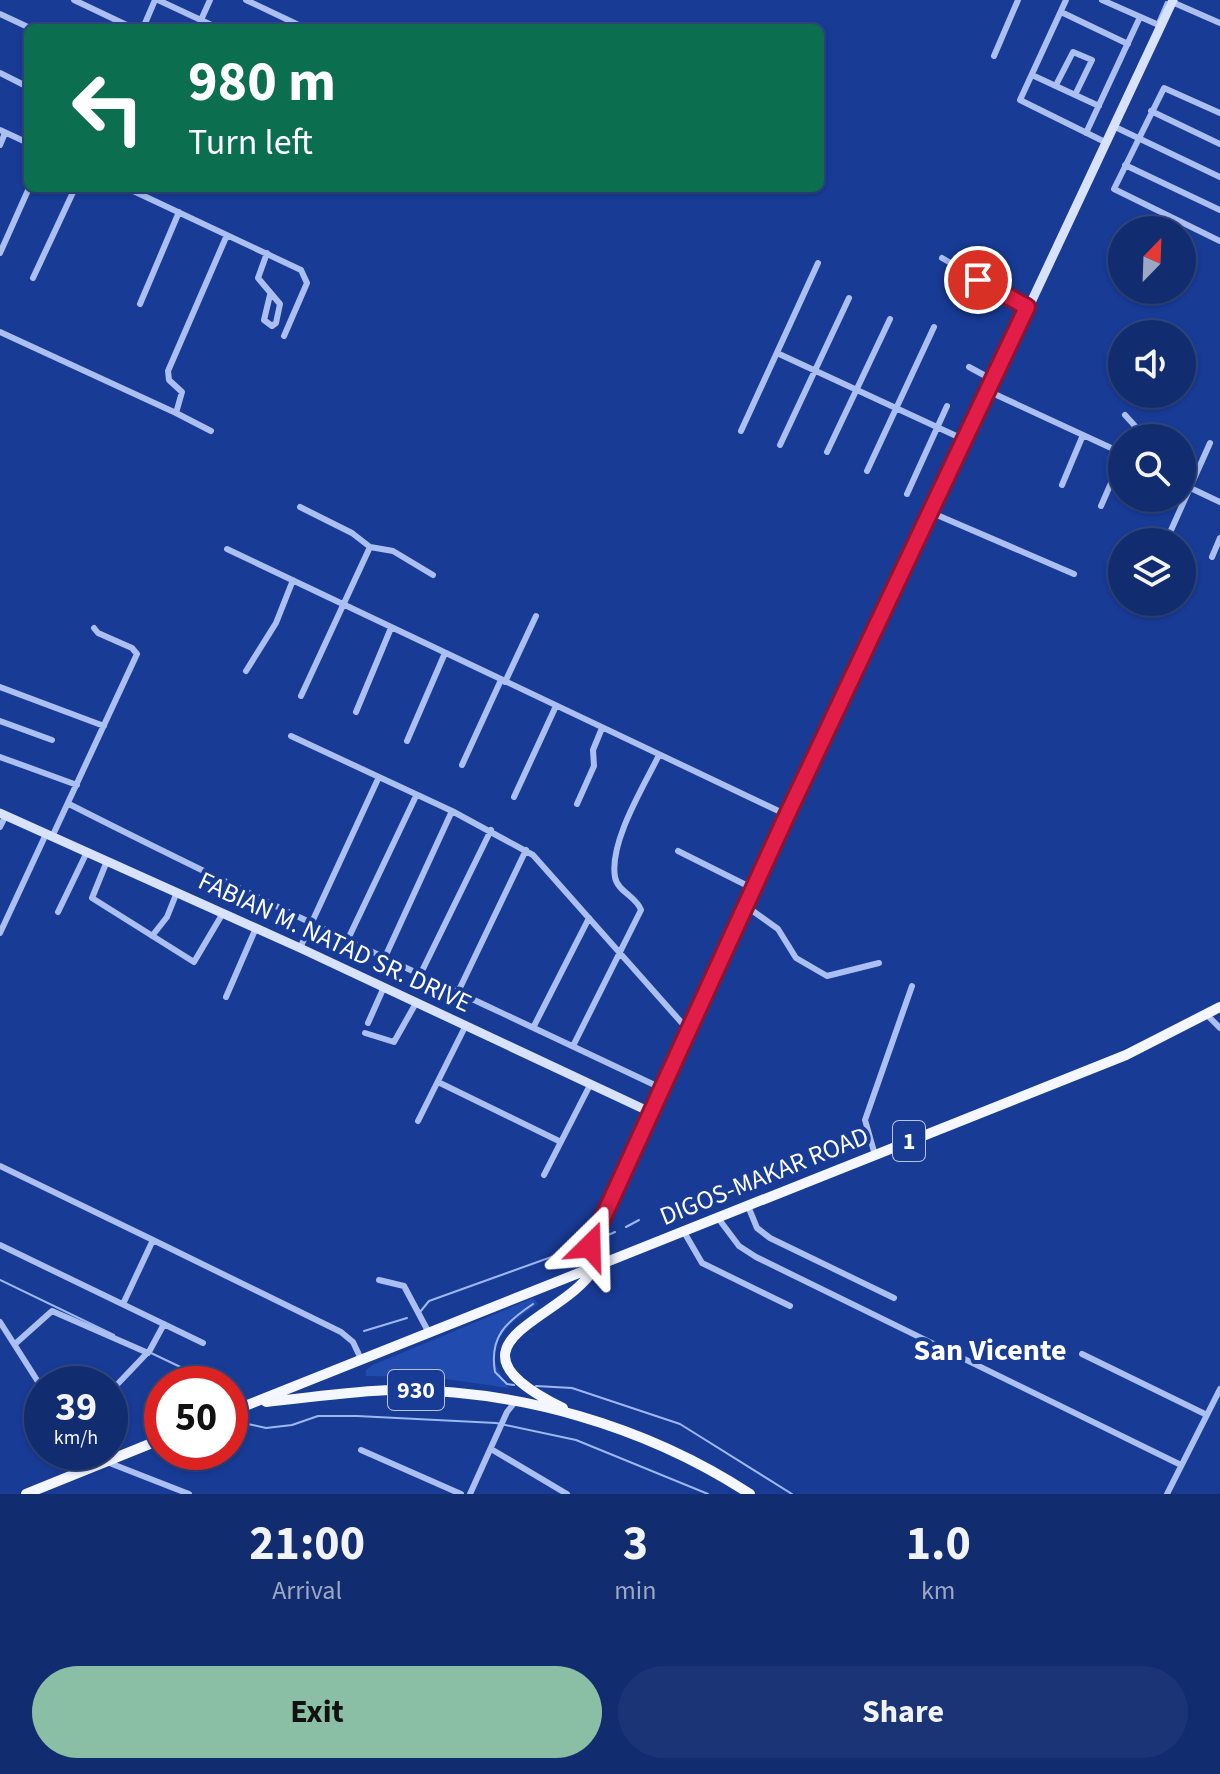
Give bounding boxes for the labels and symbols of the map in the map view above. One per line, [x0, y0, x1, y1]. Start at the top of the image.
north arrow [1108, 216, 1196, 304]
pin [944, 246, 1012, 314]
street label: FABIAN M. NATAD SR. DRIVE [192, 862, 478, 1022]
street label: DIGOS-MAKAR ROAD [654, 1117, 874, 1235]
road number: 1 [893, 1121, 925, 1161]
position arrow [548, 1204, 632, 1288]
district label: San Vicente [913, 1329, 1067, 1372]
speed limit sign: 50 [144, 1366, 248, 1470]
road number: 930 [388, 1370, 444, 1410]

